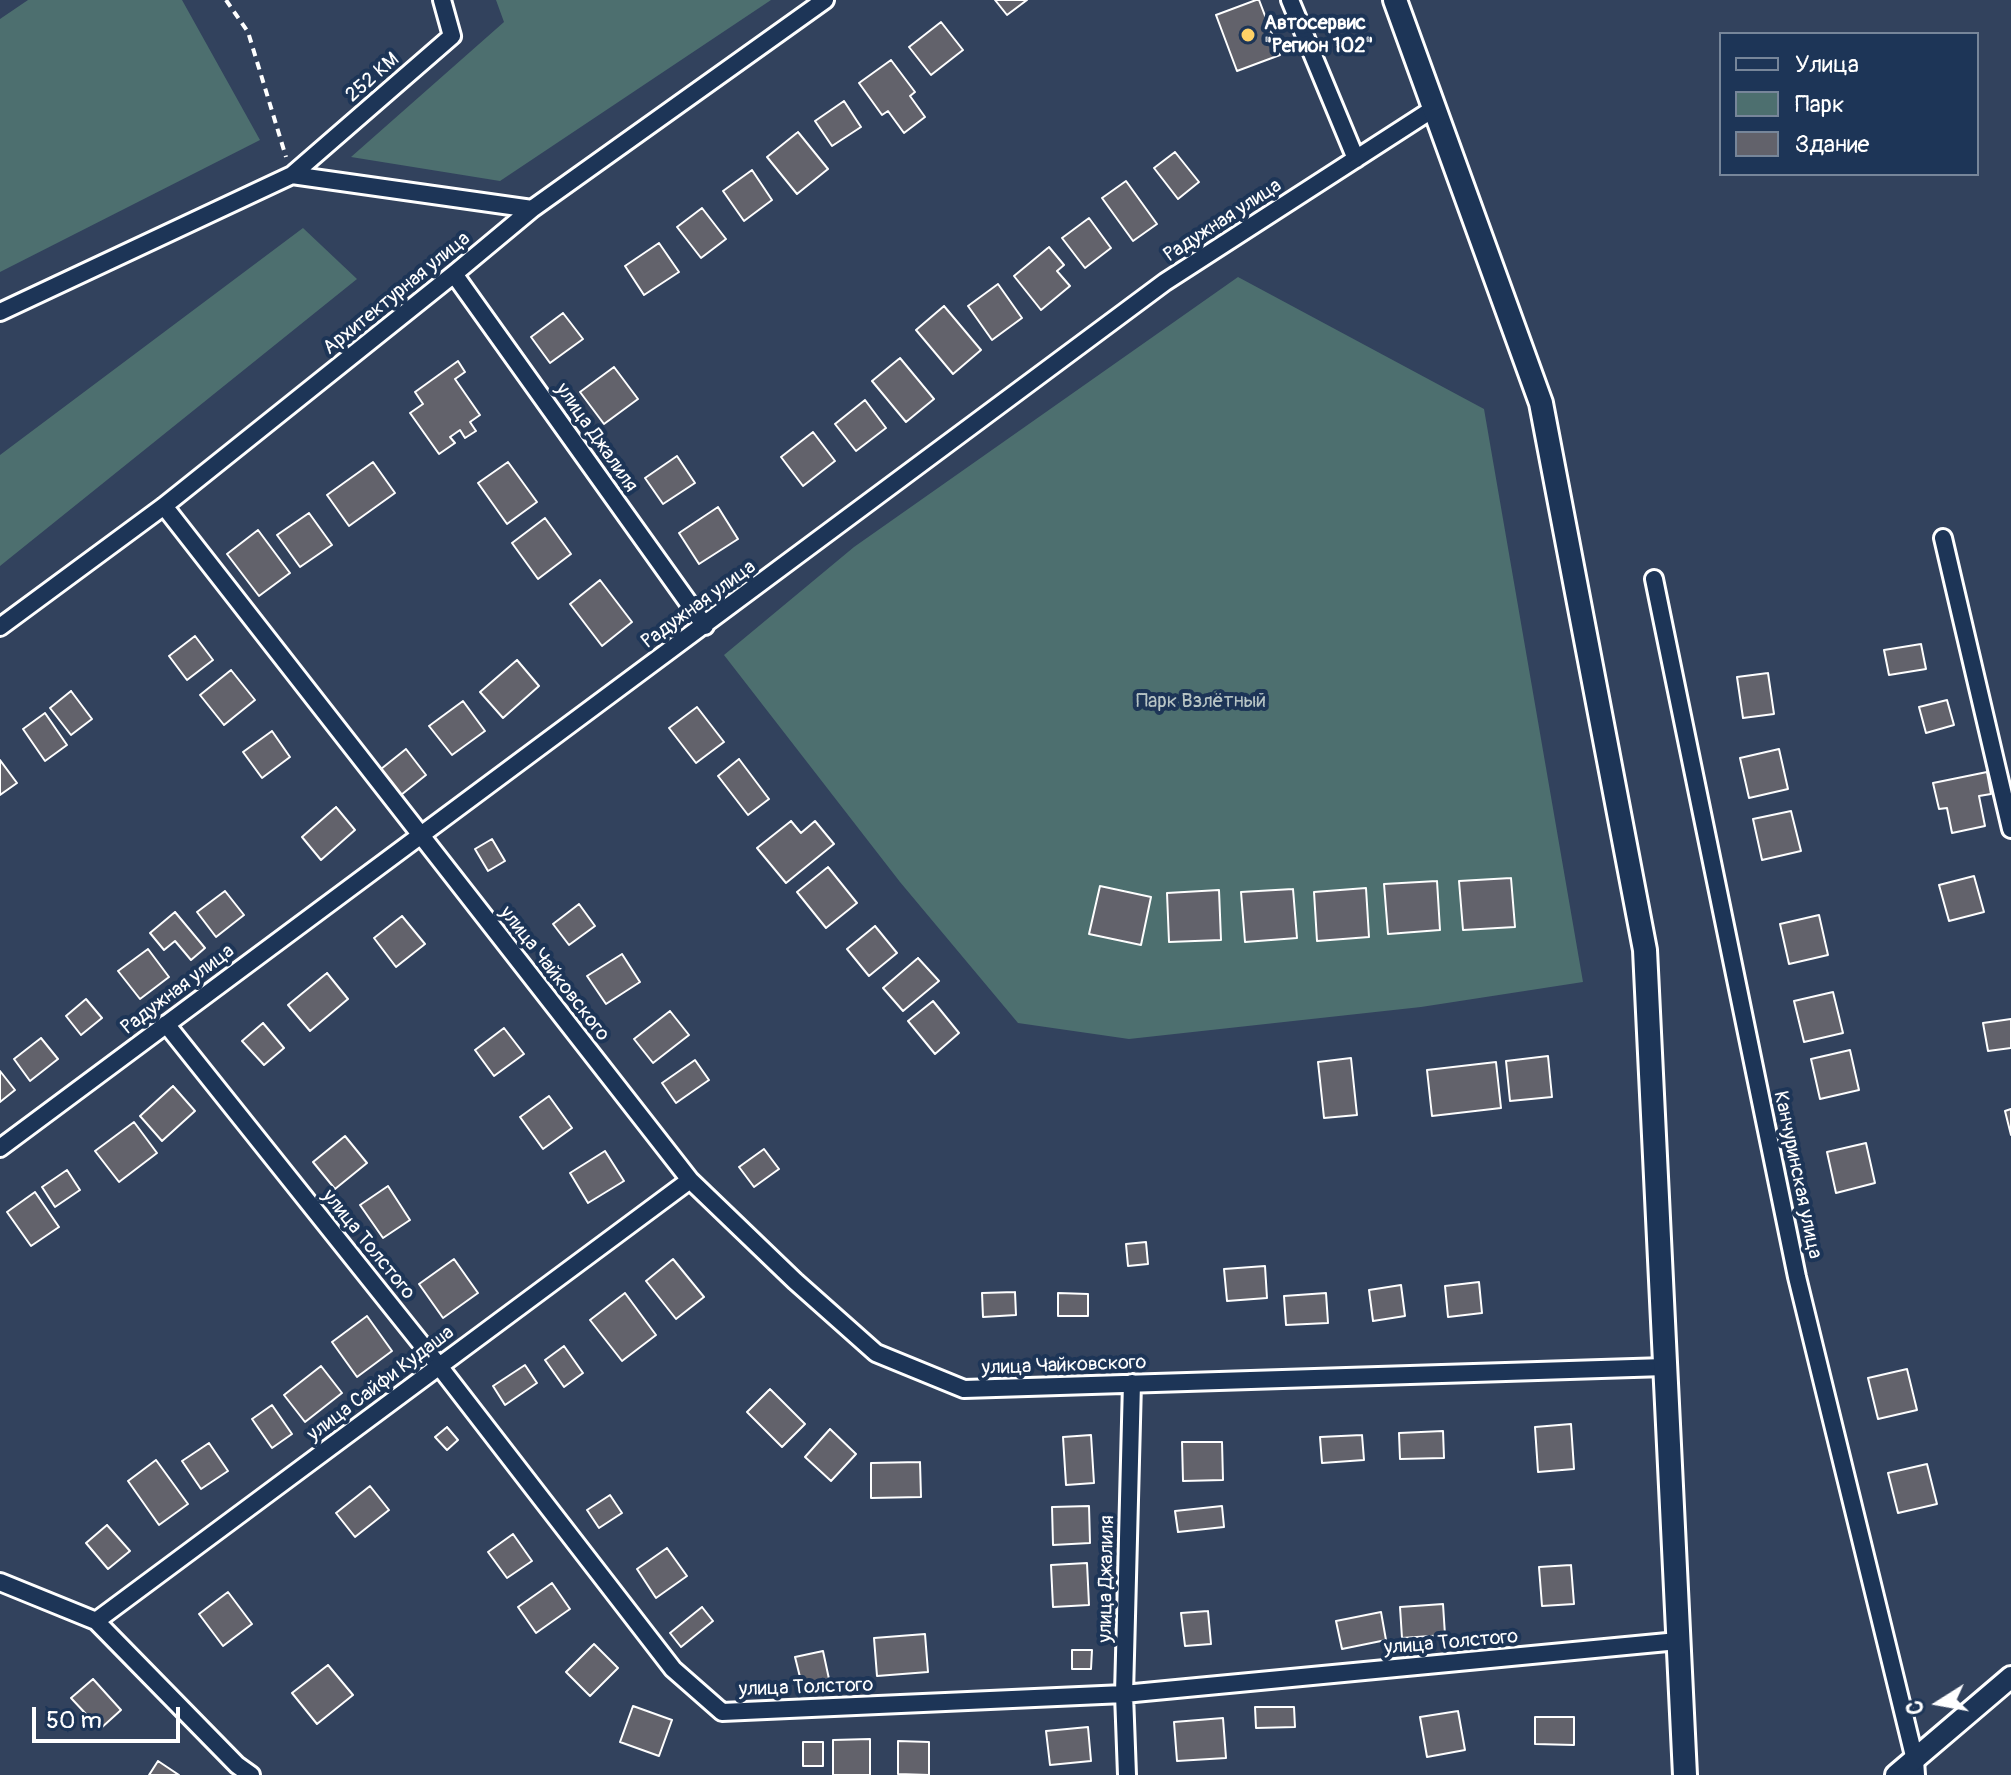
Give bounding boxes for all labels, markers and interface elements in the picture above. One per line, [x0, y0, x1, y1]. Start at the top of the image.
place label: Автосервис "Регион 102" [1264, 12, 1373, 59]
marker: Автосервис "Регион 102" [1239, 26, 1257, 44]
legend [1719, 32, 1979, 176]
street label: 252 КМ [341, 48, 405, 108]
text: Улица [1795, 50, 1859, 79]
text: Парк [1795, 90, 1844, 119]
text: Здание [1795, 130, 1869, 159]
street label: Радужная улица [1160, 174, 1286, 268]
street label: Архитектурная улица [319, 227, 475, 361]
street label: улица Джалиля [550, 379, 642, 497]
street label: Радужная улица [637, 555, 761, 655]
park label: Парк Взлётный [1136, 690, 1266, 714]
street label: улица Чайковского [494, 902, 614, 1046]
street label: Радужная улица [117, 940, 239, 1040]
street label: Канчуринская улица [1767, 1089, 1827, 1261]
street label: улица Толстого [316, 1185, 420, 1305]
street label: улица Сайфи Кудаша [303, 1321, 459, 1447]
street label: улица Чайковского [981, 1351, 1147, 1381]
street label: улица Джалиля [1094, 1515, 1120, 1643]
street label: улица Толстого [1383, 1625, 1519, 1661]
north arrow [1899, 1663, 1979, 1743]
street label: улица Толстого [738, 1674, 874, 1702]
scale bar [36, 1691, 184, 1741]
text: С [1900, 1698, 1930, 1717]
text: 50 m [46, 1706, 102, 1735]

